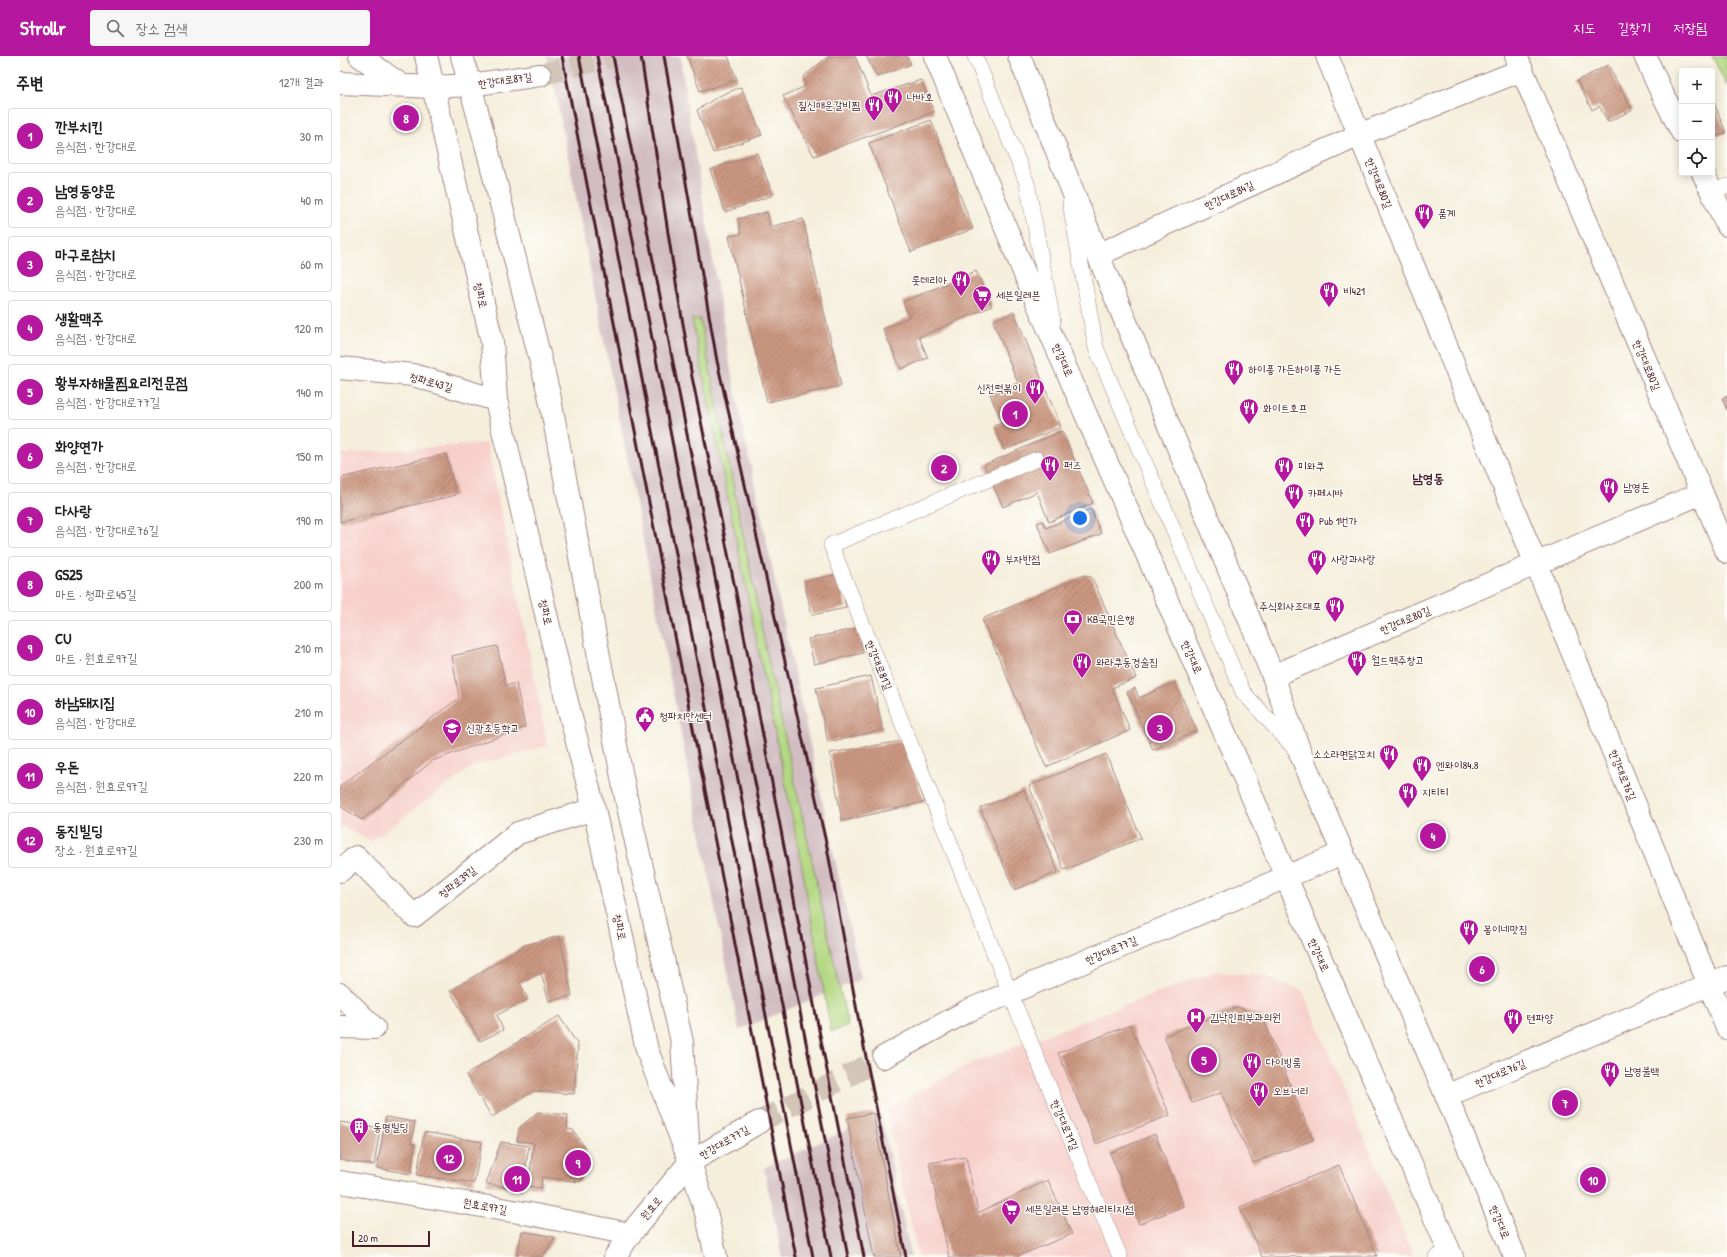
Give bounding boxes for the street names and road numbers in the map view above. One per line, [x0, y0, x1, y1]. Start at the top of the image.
street label: 한강대로87길 [477, 69, 533, 91]
street label: 한강대로80길 [1362, 155, 1396, 211]
street label: 한강대로84길 [1202, 177, 1256, 213]
street label: 청파로 [471, 280, 491, 310]
street label: 한강대로80길 [1630, 337, 1664, 393]
street label: 한강대로 [1049, 341, 1077, 379]
street label: 청파로43길 [408, 369, 454, 395]
street label: 청파로 [536, 597, 556, 627]
street label: 한강대로80길 [1377, 603, 1433, 637]
street label: 한강대로81길 [863, 638, 895, 692]
street label: 한강대로 [1178, 638, 1206, 676]
street label: 한강대로76길 [1606, 747, 1640, 803]
street label: 청파로39길 [435, 863, 479, 901]
street label: 청파로 [610, 913, 630, 942]
street label: 한강대로77길 [1083, 933, 1139, 967]
street label: 한강대로 [1305, 936, 1333, 974]
street label: 한강대로76길 [1472, 1056, 1528, 1090]
street label: 한강대로71길 [1048, 1098, 1082, 1153]
street label: 한강대로77길 [697, 1122, 752, 1162]
street label: 원효로 [637, 1193, 665, 1223]
street label: 원효로97길 [462, 1195, 508, 1217]
street label: 한강대로 [1487, 1203, 1513, 1241]

